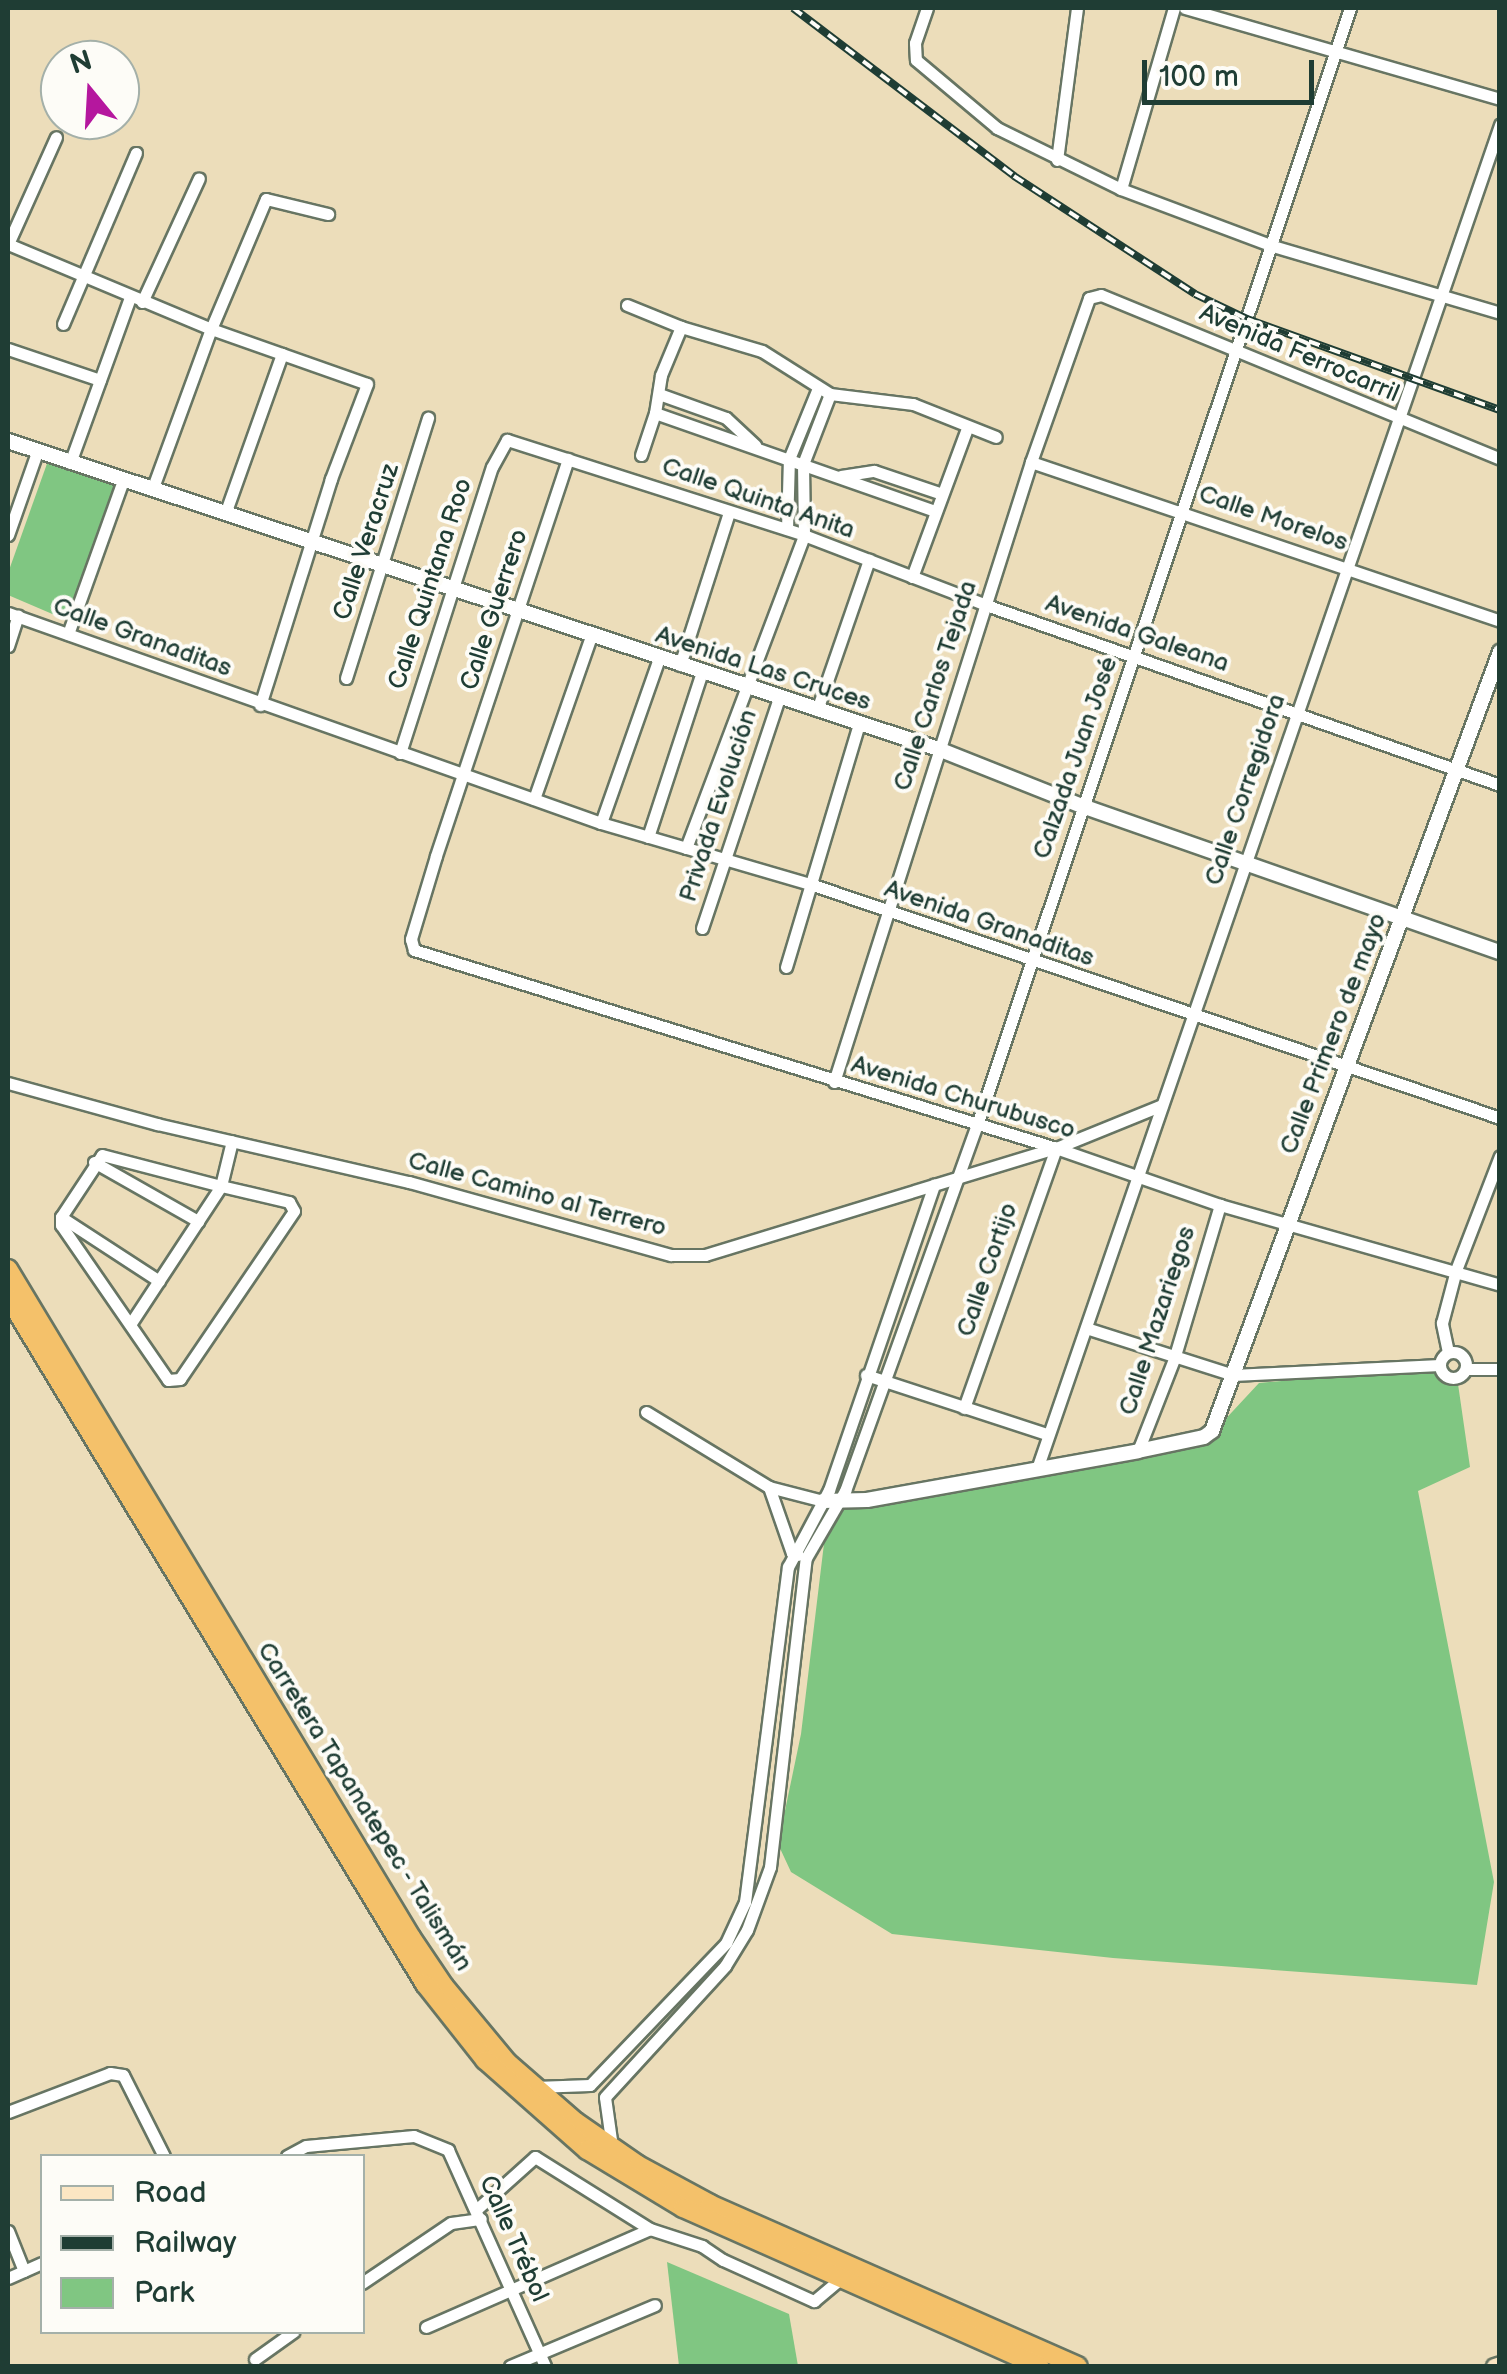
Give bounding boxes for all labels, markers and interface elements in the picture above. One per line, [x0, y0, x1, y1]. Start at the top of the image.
north arrow [40, 40, 140, 140]
scale bar [1147, 40, 1320, 102]
text: N [66, 44, 96, 82]
text: 100 m [1159, 59, 1239, 95]
street label: Avenida Ferrocarril [1195, 298, 1403, 410]
street label: Calle Quinta Anita [658, 452, 858, 546]
street label: Calle Veracruz [327, 460, 407, 624]
street label: Calle Quintana Roo [383, 475, 479, 693]
street label: Calle Morelos [1195, 479, 1351, 559]
street label: Calle Guerrero [455, 526, 535, 694]
street label: Calle Carlos Tejada [888, 577, 984, 795]
street label: Avenida Galeana [1041, 589, 1233, 679]
street label: Calle Granaditas [49, 592, 235, 684]
street label: Avenida Las Cruces [652, 620, 874, 718]
street label: Calzada Juan José [1027, 652, 1125, 864]
street label: Calle Corregidora [1199, 690, 1293, 890]
street label: Privada Evolución [674, 706, 764, 906]
street label: Avenida Granaditas [880, 874, 1098, 974]
street label: Calle Primero de mayo [1274, 909, 1394, 1159]
street label: Avenida Churubusco [848, 1050, 1078, 1146]
street label: Calle Camino al Terrero [404, 1146, 670, 1244]
street label: Calle Cortijo [951, 1199, 1025, 1341]
street label: Calle Mazariegos [1113, 1223, 1203, 1419]
street label: Carretera Tapanatepec - Talismán [249, 1636, 479, 1978]
legend [40, 2154, 365, 2334]
street label: Calle Trébol [472, 2171, 554, 2307]
text: Road [134, 2175, 207, 2211]
text: Railway [134, 2225, 236, 2261]
text: Park [134, 2275, 194, 2311]

